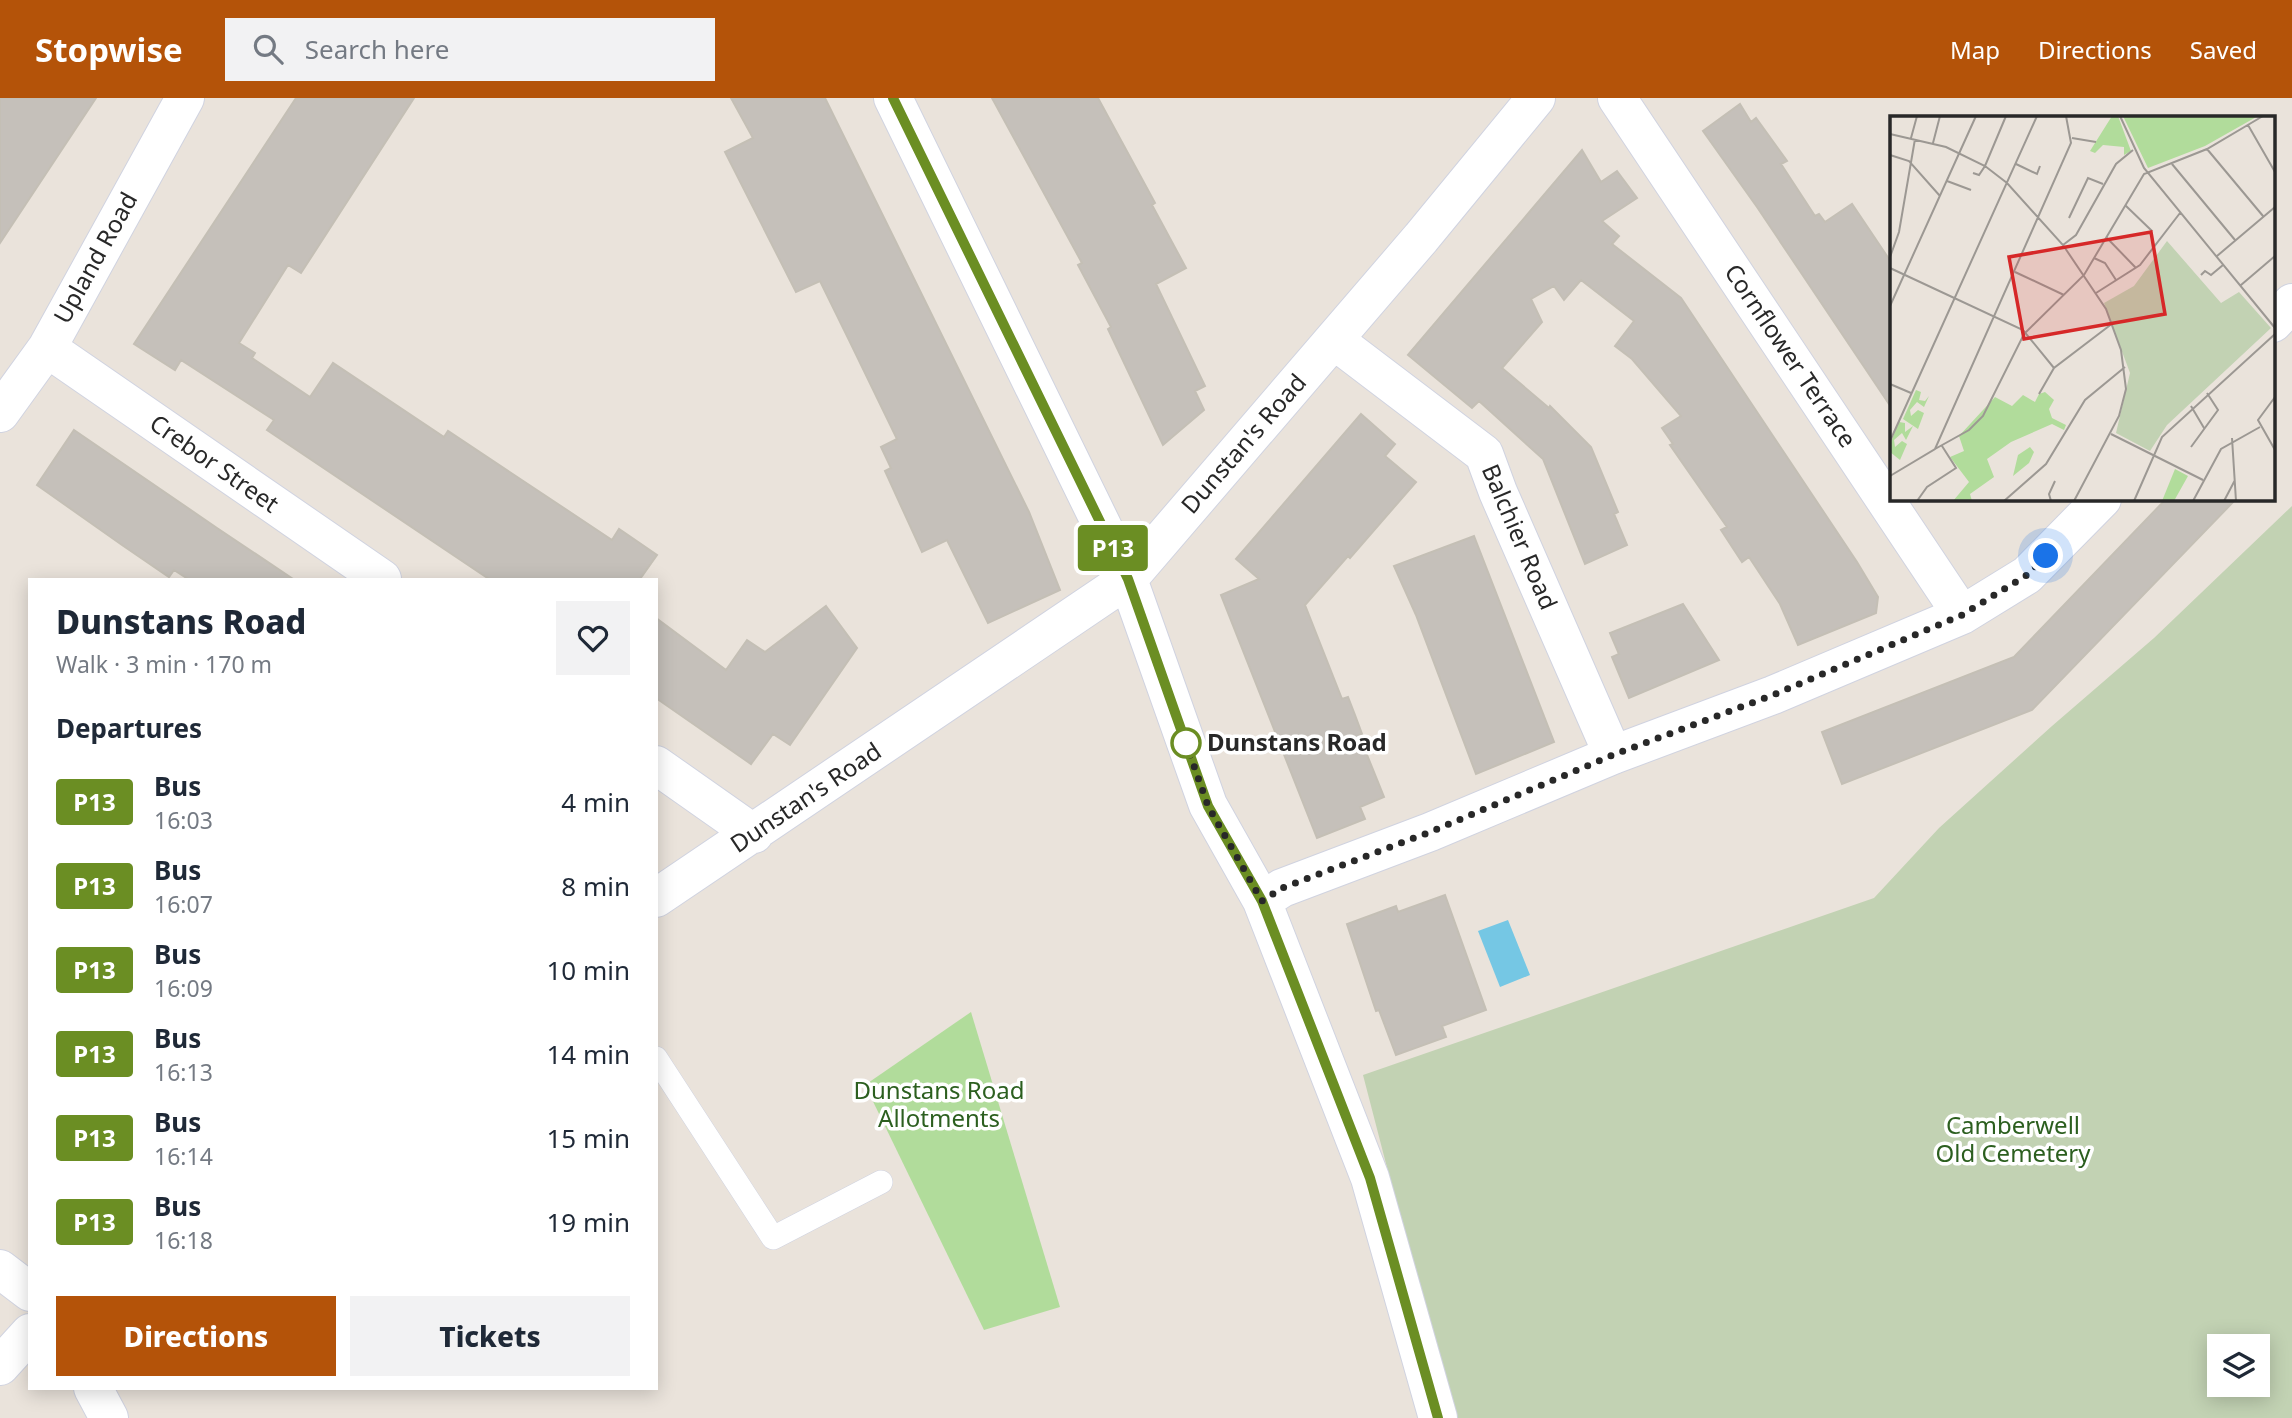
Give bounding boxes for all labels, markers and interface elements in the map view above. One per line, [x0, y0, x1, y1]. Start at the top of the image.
search box [225, 18, 715, 81]
text: Stopwise [35, 27, 183, 72]
icon: search [249, 30, 287, 68]
text: Search here [305, 31, 449, 67]
text: Map [1950, 33, 2000, 66]
text: Directions [2038, 33, 2152, 66]
text: Saved [2190, 33, 2257, 66]
inset map [1890, 116, 2274, 500]
street label: Upland Road [45, 186, 144, 329]
street label: Cornflower Terrace [1718, 257, 1865, 453]
street label: Dunstan's Road [1173, 366, 1313, 520]
street label: Crebor Street [144, 406, 286, 520]
street label: Balchier Road [1475, 459, 1566, 614]
line badge: P13 [1073, 525, 1153, 571]
text: P13 [1092, 531, 1134, 564]
your location [2028, 538, 2063, 573]
text: Dunstans Road [56, 599, 306, 644]
button: heart [556, 601, 630, 675]
text: Walk · 3 min · 170 m [56, 648, 272, 680]
text: Departures [56, 710, 202, 746]
place label: Dunstans Road [1207, 725, 1387, 758]
marker: Dunstans Road [1171, 728, 1201, 758]
street label: Dunstan's Road [723, 734, 887, 860]
text: Bus [154, 768, 201, 804]
text: 4 min [561, 784, 630, 820]
text: P13 [73, 785, 116, 818]
text: 16:03 [154, 804, 213, 836]
text: Bus [154, 852, 201, 888]
text: 8 min [561, 868, 630, 904]
text: P13 [73, 869, 116, 902]
text: 16:07 [154, 888, 213, 920]
text: Bus [154, 936, 201, 972]
text: 10 min [546, 952, 630, 988]
text: P13 [73, 953, 116, 986]
text: 16:09 [154, 972, 213, 1004]
text: Bus [154, 1020, 201, 1056]
text: 14 min [546, 1036, 630, 1072]
text: P13 [73, 1037, 116, 1070]
text: 16:13 [154, 1056, 213, 1088]
park label: Dunstans Road Allotments [853, 1073, 1025, 1134]
text: Bus [154, 1104, 201, 1140]
park label: Camberwell Old Cemetery [1936, 1108, 2091, 1169]
text: 15 min [546, 1120, 630, 1156]
text: P13 [73, 1121, 116, 1154]
text: 16:14 [154, 1140, 213, 1172]
text: Bus [154, 1188, 201, 1224]
text: 19 min [546, 1204, 630, 1240]
text: P13 [73, 1205, 116, 1238]
text: 16:18 [154, 1224, 213, 1256]
button: Directions [56, 1296, 336, 1376]
button: Tickets [350, 1296, 630, 1376]
map controls [2207, 1334, 2270, 1397]
button: layers [2207, 1334, 2270, 1397]

